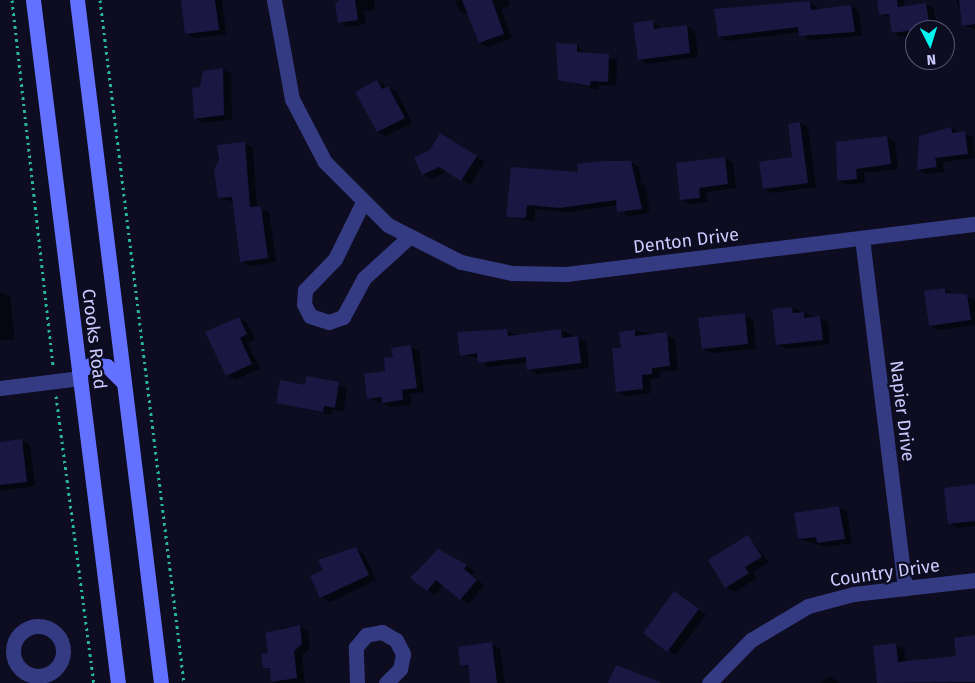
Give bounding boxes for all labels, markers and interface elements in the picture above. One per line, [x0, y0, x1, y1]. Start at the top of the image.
north arrow [905, 20, 955, 70]
text: N [926, 51, 937, 68]
street label: Denton Drive [632, 224, 740, 258]
street label: Crooks Road [77, 288, 111, 390]
street label: Napier Drive [885, 359, 919, 463]
street label: Country Drive [829, 555, 941, 591]

